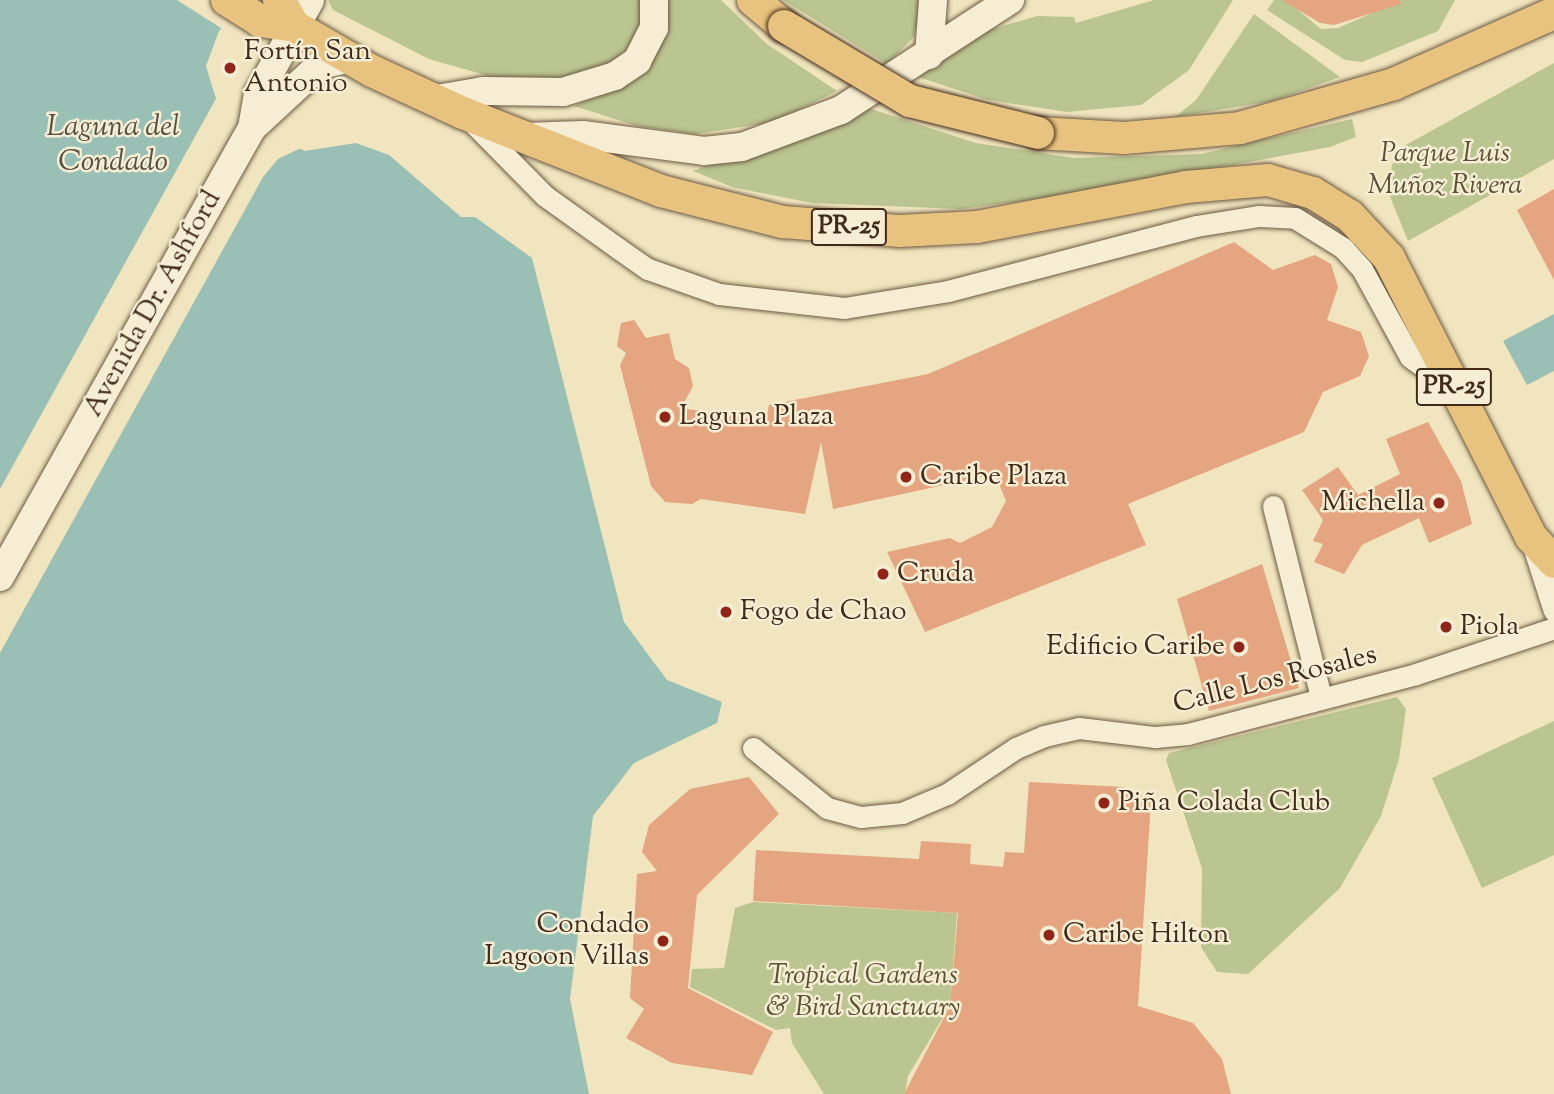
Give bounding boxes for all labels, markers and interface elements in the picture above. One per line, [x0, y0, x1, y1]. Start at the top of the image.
place label: Fortín San Antonio [244, 35, 371, 101]
marker: Fortín San Antonio [222, 60, 238, 76]
water label: Laguna del Condado [46, 110, 180, 180]
park label: Parque Luis Muñoz Rivera [1368, 137, 1522, 203]
street label: Avenida Dr. Ashford [77, 185, 229, 423]
road number: PR-25 [810, 204, 888, 250]
road number: PR-25 [1416, 364, 1492, 410]
place label: Laguna Plaza [679, 400, 834, 434]
marker: Laguna Plaza [657, 409, 673, 425]
place label: Caribe Plaza [920, 460, 1067, 494]
marker: Caribe Plaza [898, 469, 914, 485]
place label: Michella [1321, 486, 1425, 520]
marker: Michella [1431, 495, 1447, 511]
place label: Cruda [897, 557, 975, 591]
marker: Cruda [875, 566, 891, 582]
place label: Fogo de Chao [740, 595, 907, 629]
marker: Fogo de Chao [718, 604, 734, 620]
place label: Piola [1460, 610, 1519, 644]
marker: Piola [1438, 619, 1454, 635]
place label: Edificio Caribe [1046, 630, 1225, 664]
street label: Calle Los Rosales [1170, 638, 1380, 722]
marker: Edificio Caribe [1231, 639, 1247, 655]
place label: Piña Colada Club [1118, 786, 1330, 820]
marker: Piña Colada Club [1096, 795, 1112, 811]
place label: Condado Lagoon Villas [485, 908, 649, 974]
place label: Caribe Hilton [1063, 918, 1229, 952]
marker: Caribe Hilton [1041, 927, 1057, 943]
marker: Condado Lagoon Villas [655, 933, 671, 949]
park label: Tropical Gardens & Bird Sanctuary [766, 959, 960, 1025]

